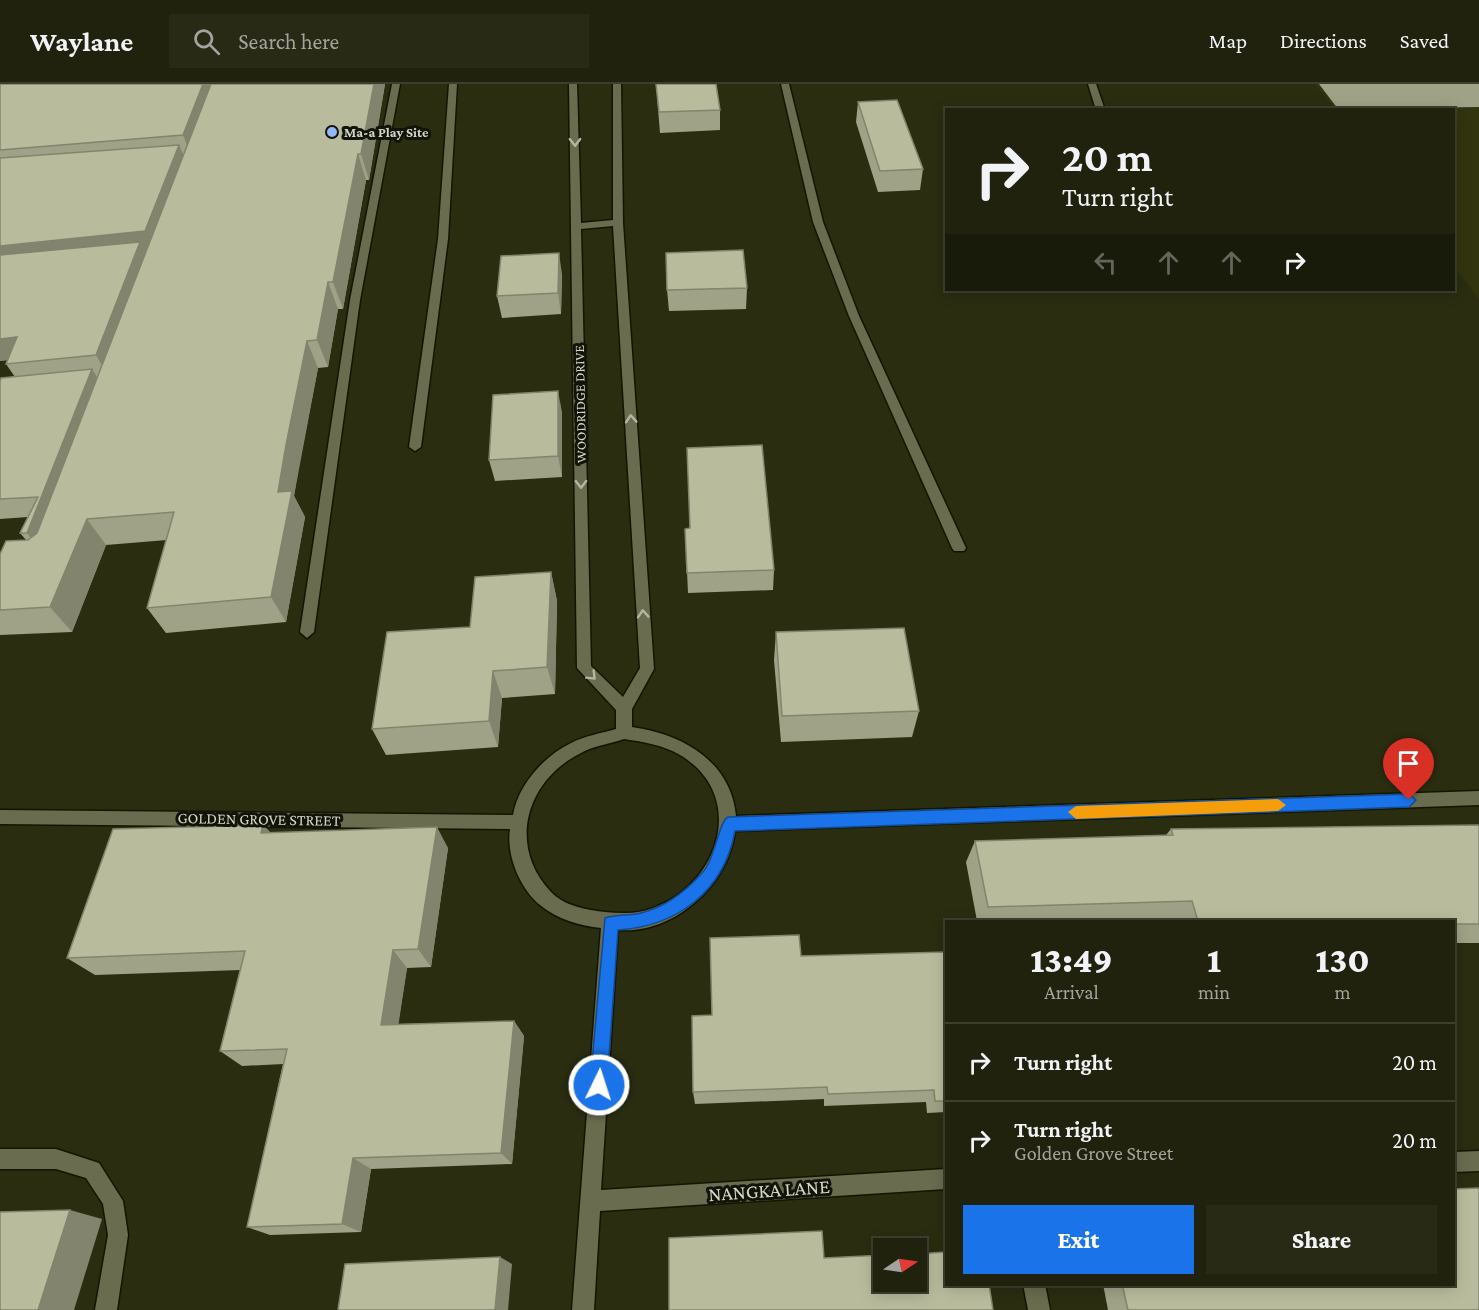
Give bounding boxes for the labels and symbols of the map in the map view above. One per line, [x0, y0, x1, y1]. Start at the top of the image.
place label: Ma-a Play Site [344, 124, 429, 140]
marker: Ma-a Play Site [325, 125, 339, 139]
one-way arrow [568, 138, 581, 147]
street label: WOODRIDGE DRIVE [571, 344, 589, 463]
one-way arrow [624, 415, 637, 424]
one-way arrow [575, 480, 587, 489]
one-way arrow [637, 609, 650, 618]
one-way arrow [586, 669, 596, 680]
pin [1383, 738, 1434, 800]
street label: GOLDEN GROVE STREET [177, 809, 341, 829]
position arrow [567, 1053, 631, 1117]
street label: NANGKA LANE [707, 1175, 831, 1205]
north arrow [873, 1238, 927, 1292]

